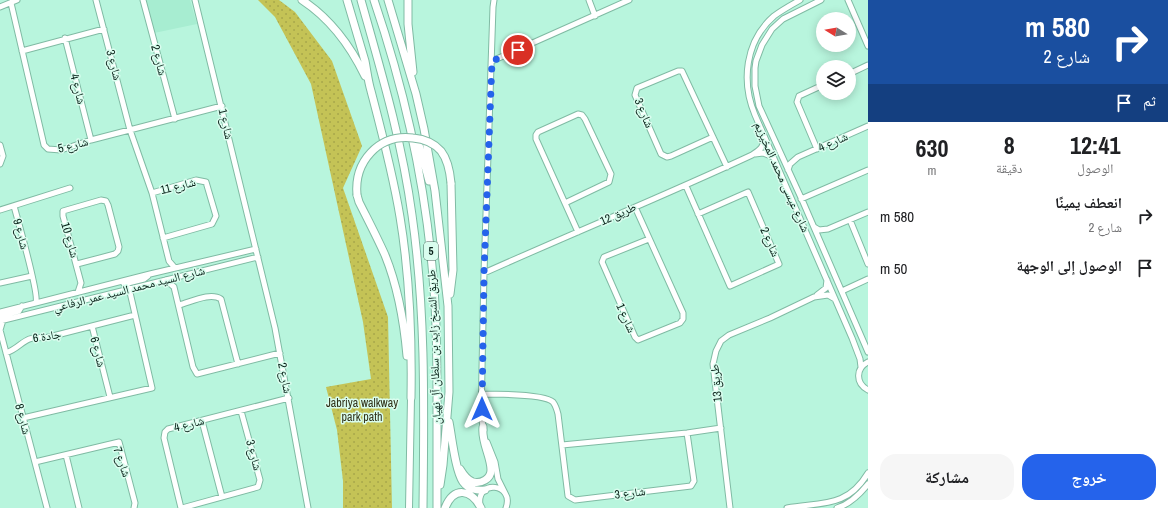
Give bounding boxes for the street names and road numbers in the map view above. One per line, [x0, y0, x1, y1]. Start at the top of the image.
street label: شارع 2 [147, 43, 171, 77]
street label: شارع 3 [102, 48, 126, 82]
street label: شارع 4 [66, 72, 90, 106]
street label: شارع 3 [631, 96, 657, 130]
street label: شارع 1 [215, 107, 237, 141]
street label: شارع عيسى محمد المخيزيم [750, 119, 814, 235]
street label: شارع 4 [816, 128, 851, 156]
street label: شارع 5 [56, 133, 90, 157]
street label: شارع 11 [159, 174, 197, 198]
street label: طريق 12 [597, 199, 639, 229]
street label: شارع 9 [9, 217, 33, 251]
street label: شارع 10 [57, 220, 83, 260]
street label: شارع 2 [756, 225, 784, 260]
road number: 5 [424, 242, 438, 260]
street label: شارع السيد محمد السيد عمر الرفاعي [51, 262, 207, 318]
street label: طريق الشيخ زايد بن سلطان آل نهيان [423, 269, 445, 425]
street label: شارع 1 [612, 301, 640, 336]
street label: جادة 6 [32, 326, 63, 346]
street label: شارع 6 [86, 335, 110, 369]
street label: شارع 2 [274, 361, 296, 395]
street label: طريق 13 [706, 363, 726, 403]
street label: شارع 8 [11, 402, 35, 436]
street label: شارع 4 [172, 412, 206, 436]
street label: شارع 3 [242, 438, 266, 472]
street label: شارع 7 [109, 445, 135, 479]
street label: شارع 3 [614, 483, 646, 503]

